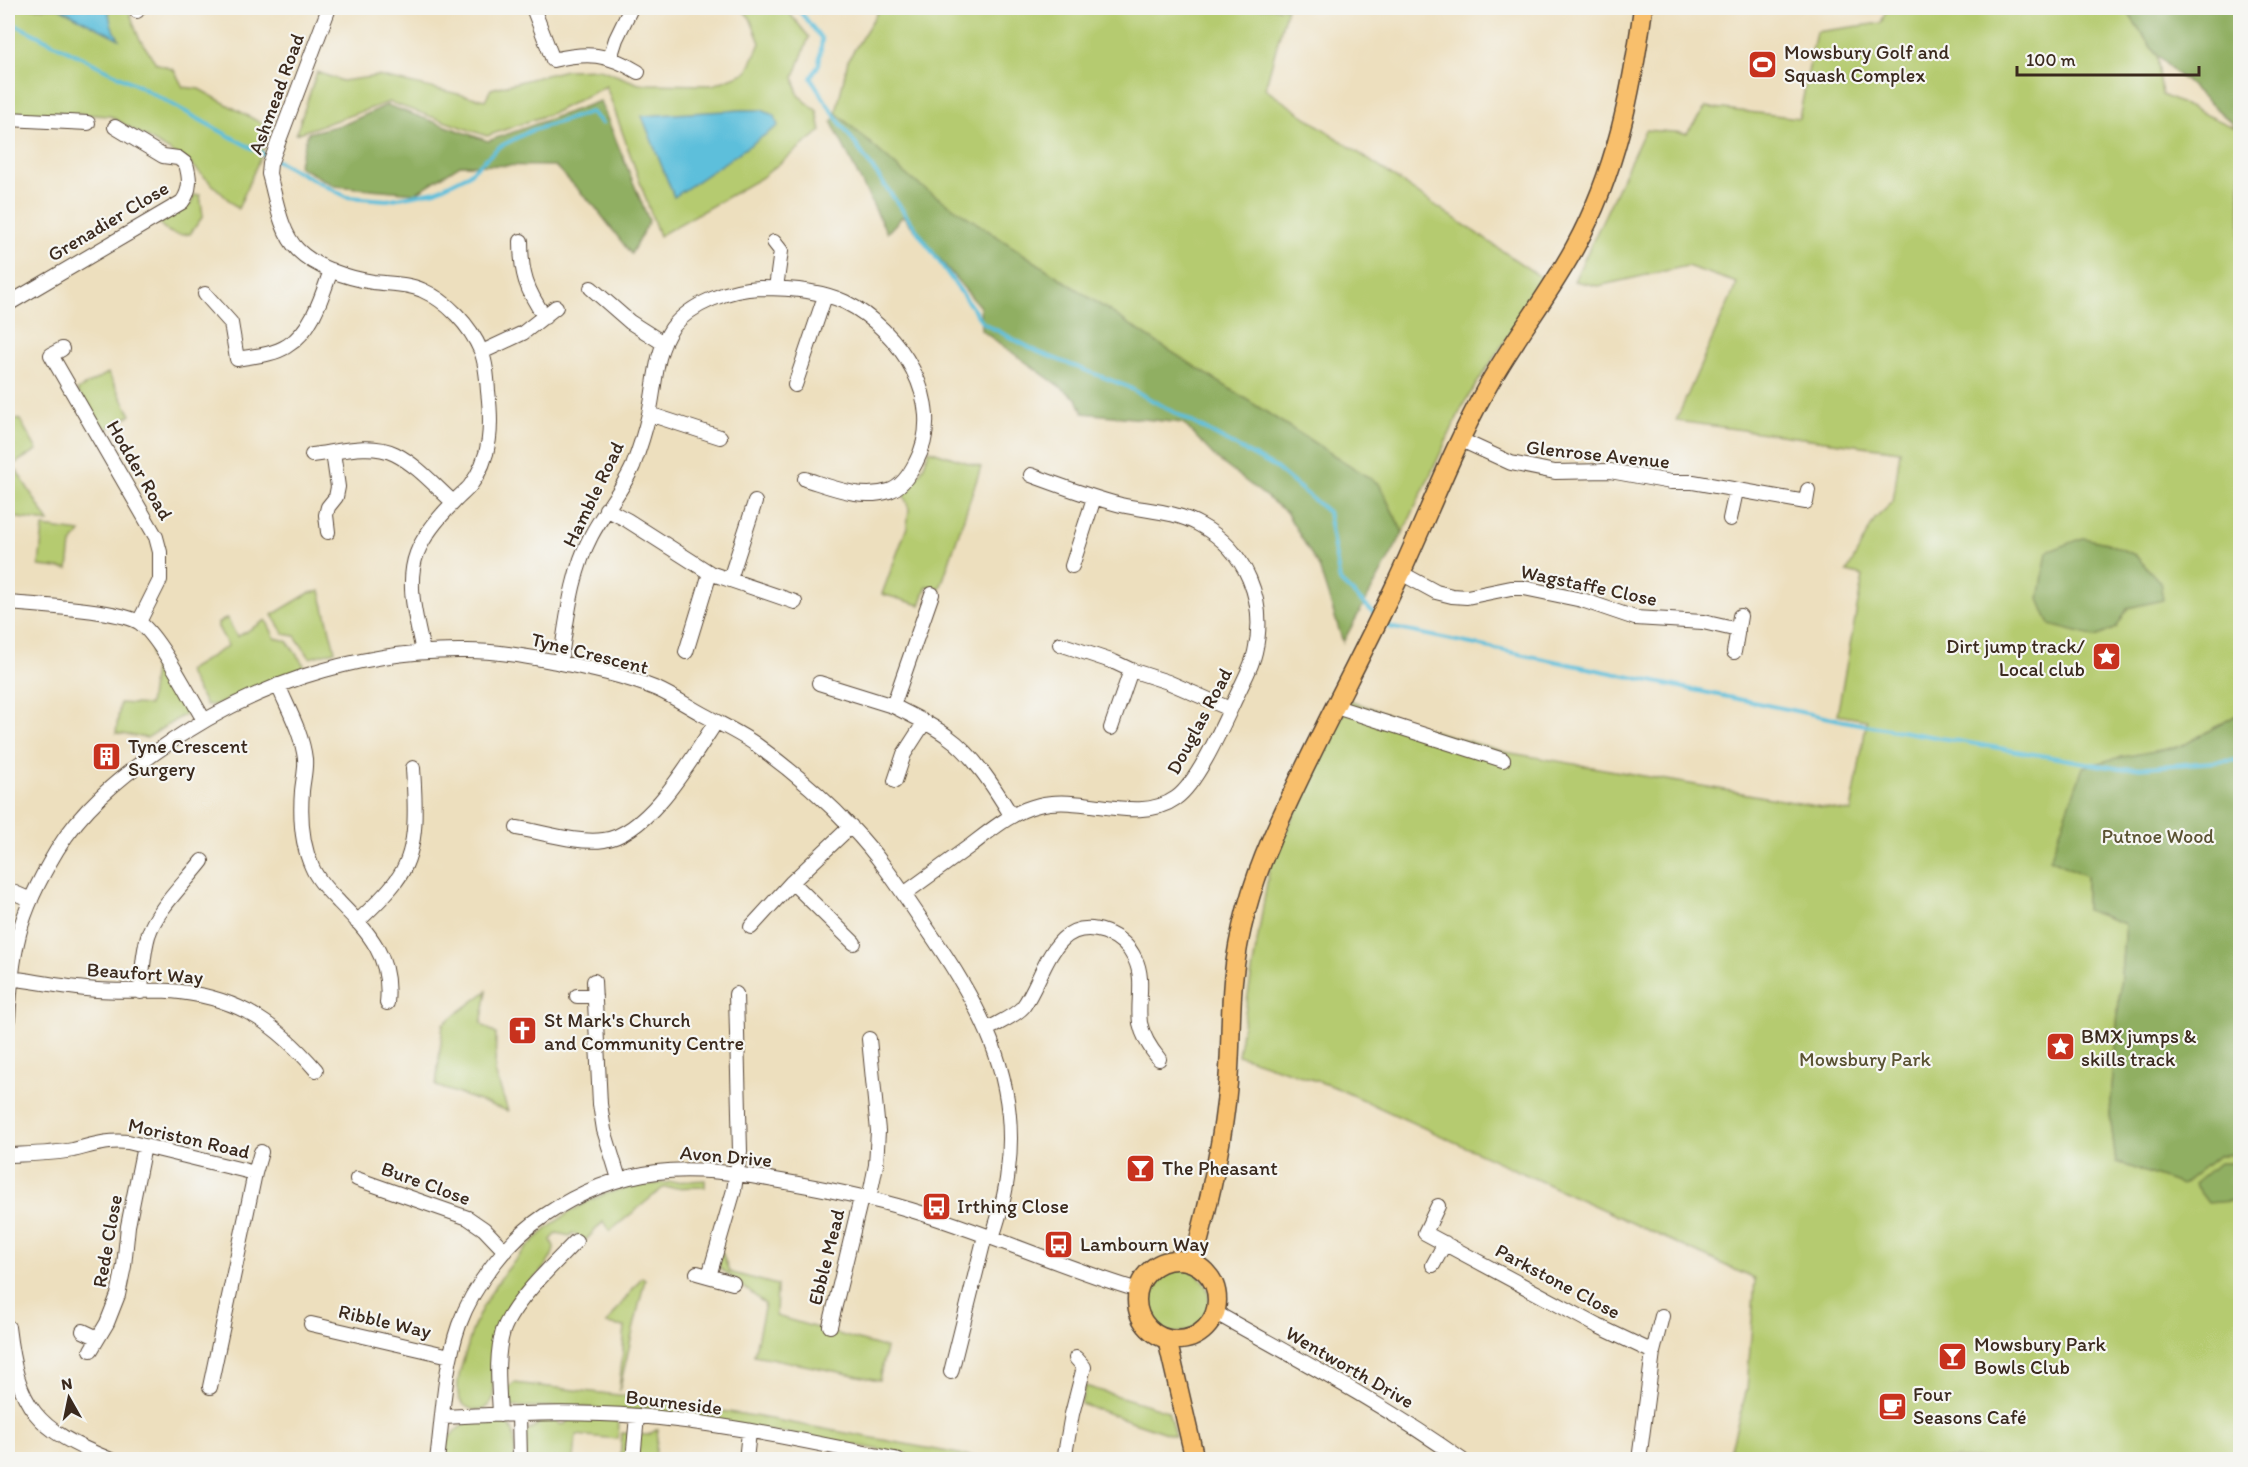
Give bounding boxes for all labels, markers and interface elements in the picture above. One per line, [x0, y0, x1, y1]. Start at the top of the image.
street label: Ashmead Road [243, 30, 309, 158]
scale bar [2017, 39, 2198, 77]
place label: Mowsbury Golf and Squash Complex [1784, 40, 1949, 87]
sports icon: Mowsbury Golf and Squash Complex [1747, 48, 1779, 80]
text: 100 m [2026, 49, 2076, 71]
street label: Grenadier Close [43, 175, 173, 267]
street label: Hodder Road [102, 416, 178, 524]
street label: Glenrose Avenue [1525, 435, 1671, 473]
street label: Hamble Road [557, 437, 629, 551]
street label: Wagstaffe Close [1518, 559, 1660, 611]
street label: Tyne Crescent [529, 627, 651, 679]
place label: Dirt jump track/ Local club [1946, 634, 2086, 681]
place icon: Dirt jump track/ Local club [2090, 641, 2122, 673]
street label: Douglas Road [1161, 664, 1237, 778]
place label: Tyne Crescent Surgery [128, 734, 248, 781]
building icon: Tyne Crescent Surgery [91, 741, 123, 773]
park label: Putnoe Wood [2102, 824, 2214, 848]
street label: Beaufort Way [86, 957, 205, 989]
place label: St Mark's Church and Community Centre [544, 1008, 744, 1055]
church icon: St Mark's Church and Community Centre [507, 1015, 539, 1047]
place label: BMX jumps & skills track [2081, 1024, 2196, 1071]
place icon: BMX jumps & skills track [2044, 1031, 2076, 1063]
park label: Mowsbury Park [1799, 1047, 1932, 1071]
street label: Moriston Road [126, 1112, 252, 1164]
street label: Avon Drive [679, 1140, 773, 1172]
bar icon: The Pheasant [1125, 1152, 1157, 1184]
street label: Bure Close [378, 1156, 474, 1210]
place label: The Pheasant [1162, 1156, 1278, 1180]
bus stop icon: Irthing Close [920, 1190, 952, 1222]
street label: Rede Close [87, 1193, 127, 1289]
place label: Irthing Close [957, 1194, 1069, 1218]
street label: Ebble Mead [802, 1206, 850, 1308]
bus stop icon: Lambourn Way [1043, 1228, 1075, 1260]
place label: Lambourn Way [1080, 1232, 1210, 1256]
street label: Parkstone Close [1491, 1238, 1625, 1324]
street label: Ribble Way [336, 1299, 434, 1343]
street label: Wentworth Drive [1282, 1321, 1418, 1413]
place label: Mowsbury Park Bowls Club [1974, 1332, 2106, 1379]
bar icon: Mowsbury Park Bowls Club [1937, 1340, 1969, 1372]
north arrow [39, 1368, 99, 1428]
text: N [60, 1373, 74, 1394]
place label: Four Seasons Café [1913, 1382, 2027, 1429]
street label: Bourneside [624, 1384, 724, 1420]
cafe icon: Four Seasons Café [1876, 1390, 1908, 1422]

